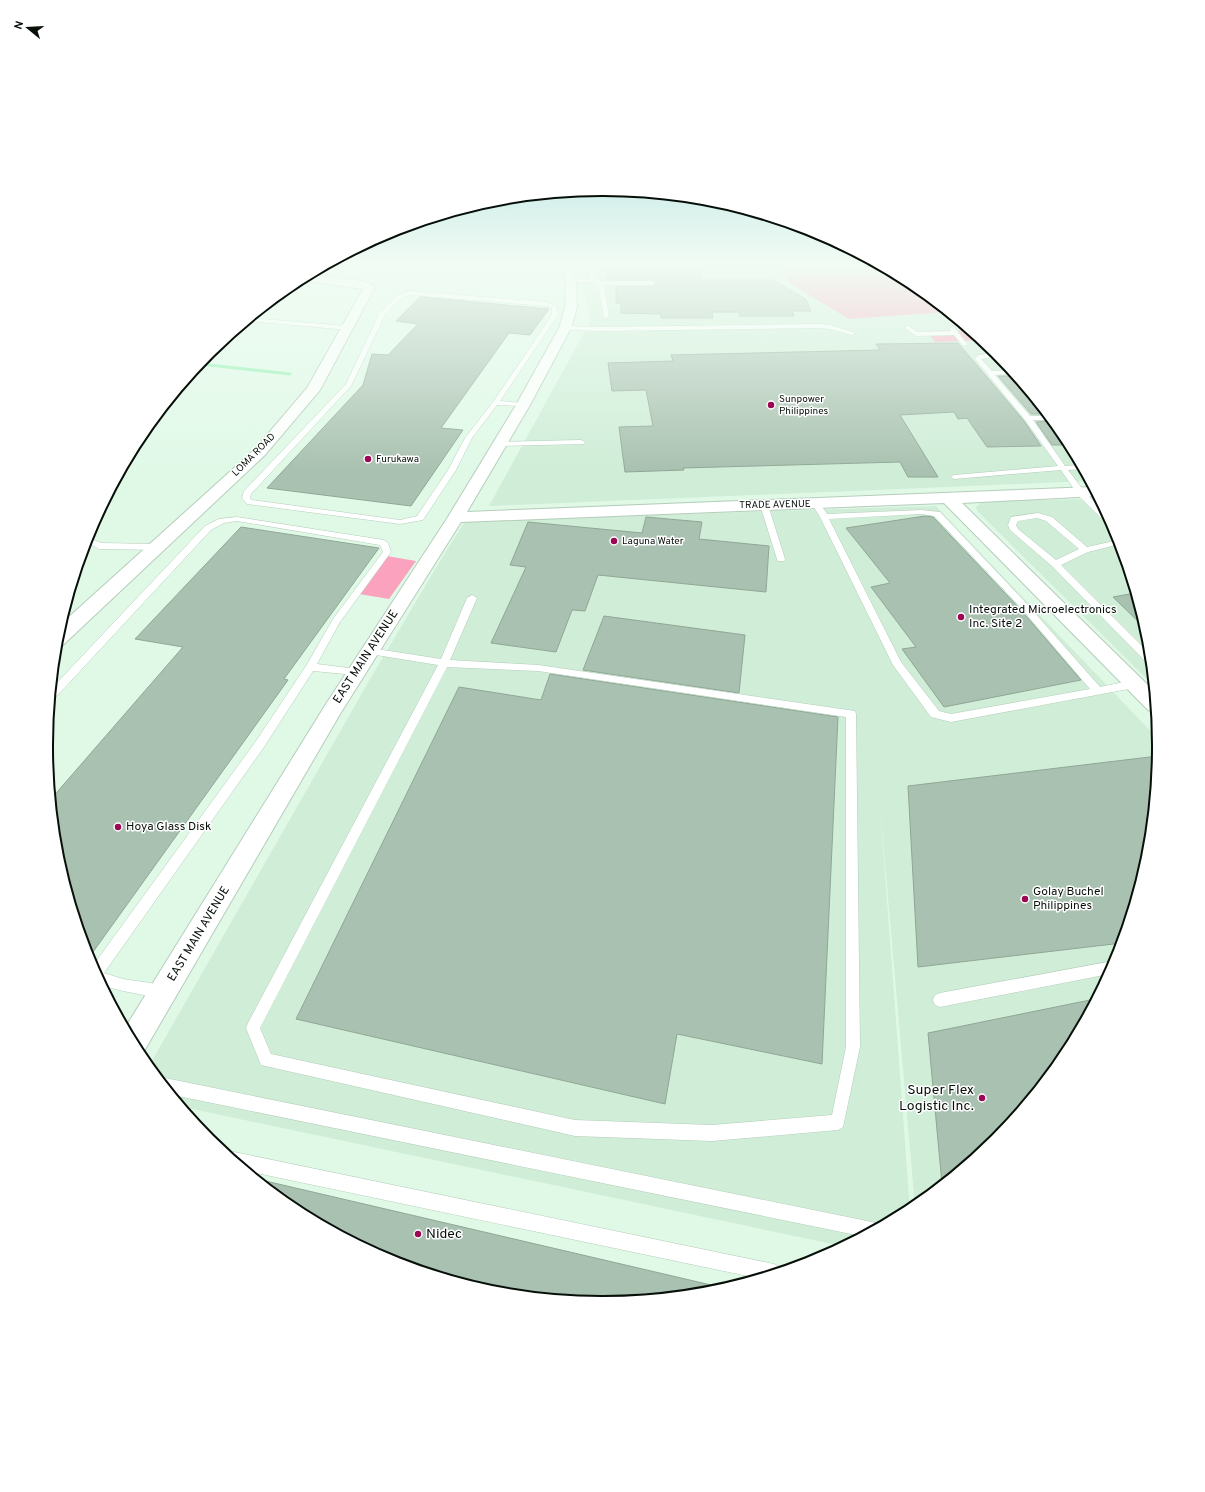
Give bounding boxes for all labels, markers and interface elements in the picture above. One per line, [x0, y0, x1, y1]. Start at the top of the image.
north arrow [8, 8, 48, 48]
text: N [12, 19, 27, 31]
place label: Sunpower Philippines [779, 393, 828, 418]
marker: Sunpower Philippines [766, 400, 776, 410]
street label: LOMA ROAD [229, 430, 279, 480]
place label: Furukawa [376, 453, 419, 466]
marker: Furukawa [363, 454, 373, 464]
street label: TRADE AVENUE [739, 498, 811, 512]
place label: Laguna Water [622, 535, 684, 548]
marker: Laguna Water [609, 536, 619, 546]
place label: Integrated Microelectronics Inc. Site 2 [969, 602, 1117, 632]
street label: EAST MAIN AVENUE [330, 607, 402, 707]
marker: Integrated Microelectronics Inc. Site 2 [956, 612, 966, 622]
place label: Hoya Glass Disk [126, 819, 211, 835]
marker: Hoya Glass Disk [113, 822, 123, 832]
street label: EAST MAIN AVENUE [164, 883, 234, 985]
place label: Golay Buchel Philippines [1033, 884, 1104, 914]
marker: Golay Buchel Philippines [1020, 894, 1030, 904]
place label: Super Flex Logistic Inc. [899, 1082, 974, 1115]
marker: Super Flex Logistic Inc. [977, 1093, 987, 1103]
place label: Nidec [426, 1226, 462, 1243]
marker: Nidec [413, 1229, 423, 1239]

